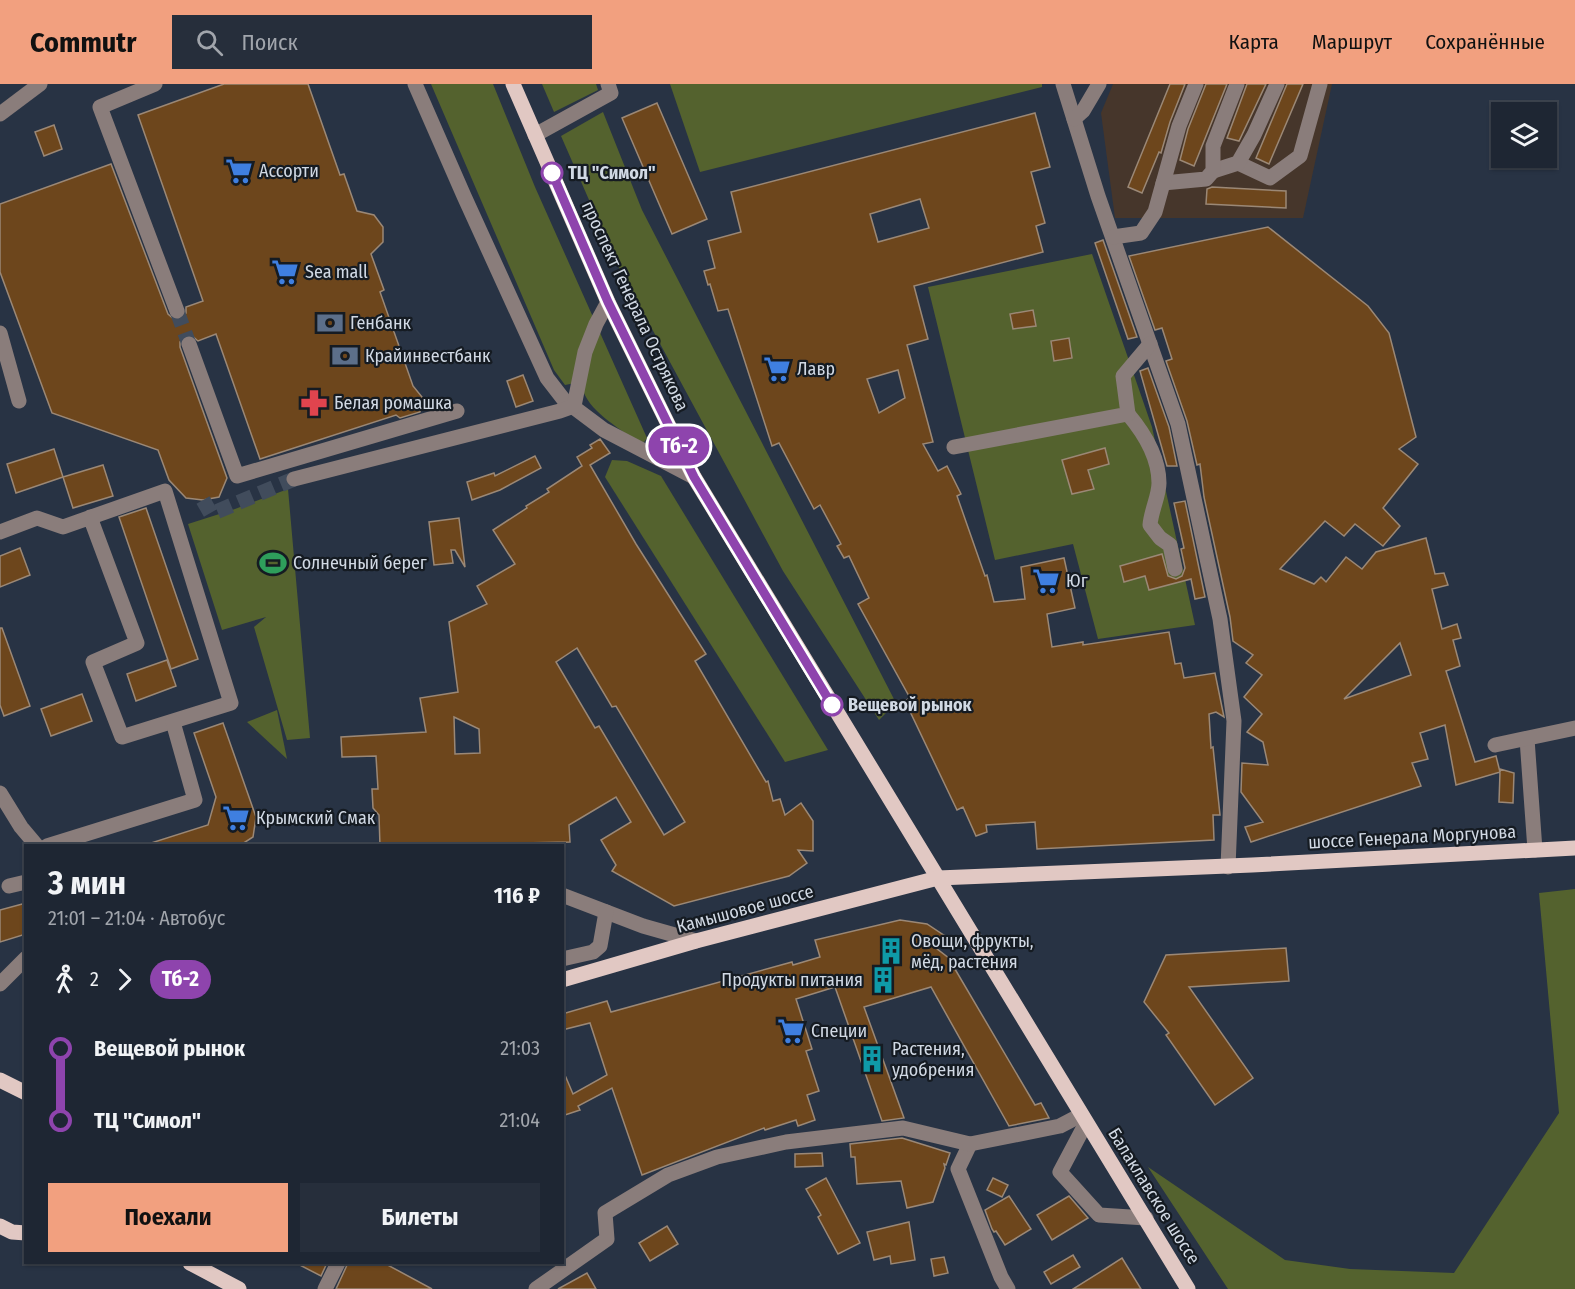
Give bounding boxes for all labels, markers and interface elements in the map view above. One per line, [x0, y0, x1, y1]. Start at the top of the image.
search box [172, 15, 592, 69]
text: Commutr [30, 26, 136, 59]
icon: search [193, 26, 226, 59]
text: Поиск [241, 29, 298, 56]
text: Карта [1229, 29, 1279, 55]
text: Маршрут [1312, 29, 1392, 55]
text: Сохранённые [1425, 29, 1545, 55]
map controls [1491, 102, 1557, 168]
button: layers [1491, 102, 1557, 168]
supermarket icon: Ассорти [224, 156, 254, 186]
place label: Ассорти [259, 160, 319, 182]
marker: ТЦ "Симол" [541, 162, 563, 184]
place label: ТЦ "Симол" [568, 162, 656, 184]
street label: проспект Генерала Острякова [577, 197, 693, 415]
supermarket icon: Sea mall [270, 257, 300, 287]
place label: Sea mall [305, 261, 368, 283]
bank icon: Генбанк [315, 308, 345, 338]
place label: Генбанк [350, 312, 412, 334]
bank icon: Крайинвестбанк [330, 341, 360, 371]
place label: Крайинвестбанк [365, 345, 491, 367]
supermarket icon: Лавр [762, 354, 792, 384]
place label: Лавр [797, 358, 835, 380]
pharmacy icon: Белая ромашка [299, 388, 329, 418]
place label: Белая ромашка [334, 392, 452, 414]
line badge: Тб-2 [637, 426, 721, 466]
text: Тб-2 [660, 433, 698, 459]
sports icon: Солнечный берег [258, 548, 288, 578]
place label: Солнечный берег [293, 552, 427, 574]
supermarket icon: Юг [1031, 566, 1061, 596]
place label: Юг [1066, 570, 1088, 592]
marker: Вещевой рынок [821, 694, 843, 716]
place label: Вещевой рынок [848, 694, 973, 716]
supermarket icon: Крымский Смак [221, 803, 251, 833]
place label: Крымский Смак [256, 807, 376, 829]
street label: шоссе Генерала Моргунова [1307, 821, 1517, 853]
text: 3 мин [48, 863, 126, 903]
street label: Камышовое шоссе [674, 880, 816, 938]
text: 116 ₽ [494, 882, 540, 909]
text: 21:01 – 21:04 · Автобус [48, 906, 225, 930]
place label: Овощи, фрукты, мёд, растения [911, 930, 1034, 973]
building icon: Овощи, фрукты, мёд, растения [876, 936, 906, 966]
icon: walk [48, 963, 81, 996]
icon: forward [108, 963, 141, 996]
building icon: Продукты питания [868, 965, 898, 995]
text: Тб-2 [162, 966, 199, 992]
text: 2 [90, 967, 99, 991]
place label: Продукты питания [721, 969, 863, 991]
supermarket icon: Специи [776, 1016, 806, 1046]
place label: Специи [811, 1020, 867, 1042]
text: Вещевой рынок [94, 1035, 245, 1062]
text: 21:03 [500, 1036, 540, 1060]
place label: Растения, удобрения [892, 1038, 974, 1081]
building icon: Растения, удобрения [857, 1044, 887, 1074]
text: ТЦ "Симол" [94, 1107, 201, 1134]
text: 21:04 [499, 1108, 540, 1132]
street label: Балаклавское шоссе [1103, 1124, 1205, 1268]
button: Поехали [48, 1183, 288, 1252]
button: Билеты [300, 1183, 540, 1252]

